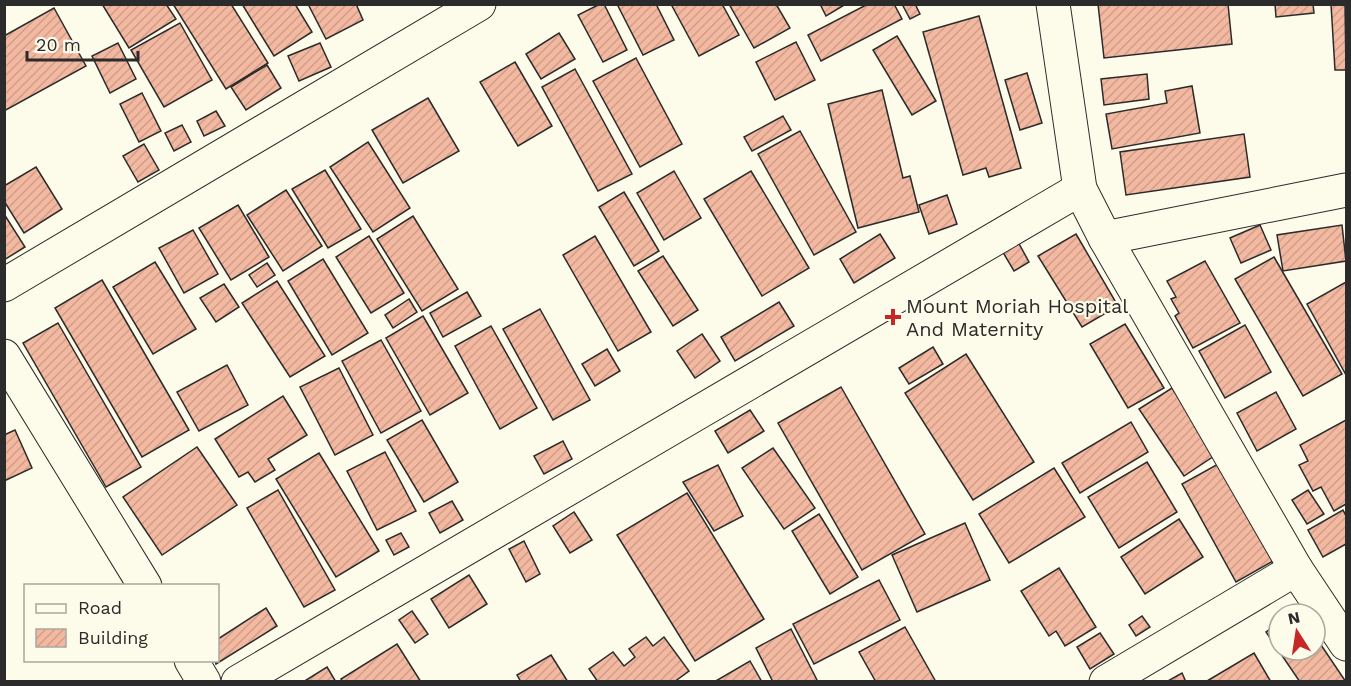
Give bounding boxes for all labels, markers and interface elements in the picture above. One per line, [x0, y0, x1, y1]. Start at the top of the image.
scale bar [27, 24, 138, 62]
text: 20 m [36, 34, 81, 55]
place label: Mount Moriah Hospital And Maternity [906, 294, 1128, 341]
marker: Mount Moriah Hospital And Maternity [884, 308, 902, 326]
legend [24, 584, 219, 662]
text: Road [78, 597, 122, 618]
north arrow [1267, 602, 1327, 662]
text: N [1286, 607, 1302, 628]
text: Building [78, 627, 148, 648]

